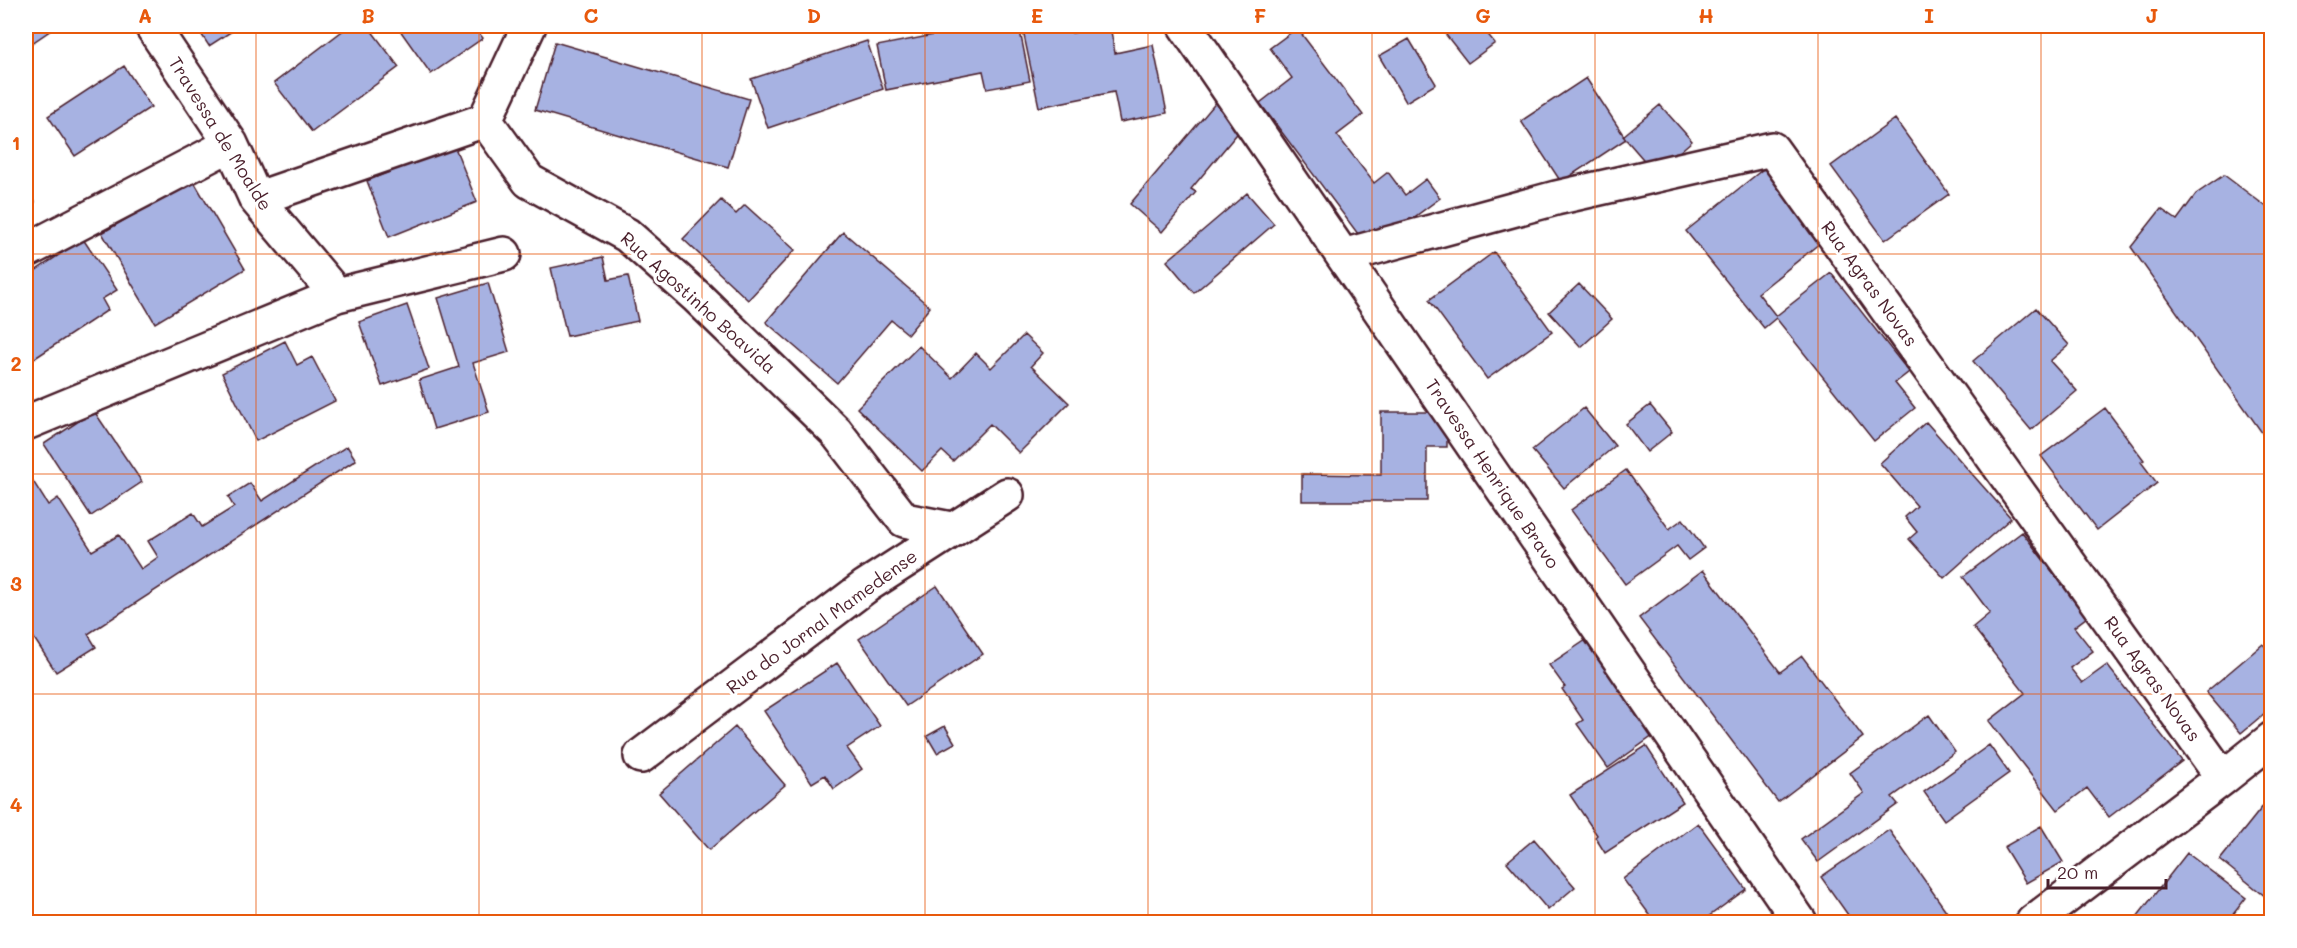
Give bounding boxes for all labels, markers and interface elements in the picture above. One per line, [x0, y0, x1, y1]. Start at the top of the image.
text: A [138, 2, 152, 28]
text: B [361, 2, 375, 28]
text: C [584, 2, 599, 28]
text: D [807, 2, 821, 28]
text: E [1031, 2, 1043, 28]
text: F [1254, 2, 1267, 28]
text: G [1475, 2, 1491, 28]
text: H [1698, 2, 1714, 28]
text: I [1924, 2, 1934, 28]
text: J [2145, 2, 2159, 28]
street label: Travessa de Moalde [164, 52, 278, 215]
text: 1 [12, 129, 20, 155]
street label: Rua Agras Novas [1816, 216, 1923, 351]
street label: Rua Agostinho Boavida [616, 226, 782, 379]
text: 2 [10, 350, 22, 376]
street label: Travessa Henrique Bravo [1420, 374, 1566, 573]
street label: Rua do Jornal Mamedense [721, 544, 922, 699]
text: 3 [10, 570, 22, 596]
street label: Rua Agras Novas [2099, 611, 2206, 746]
text: 4 [10, 791, 23, 817]
scale bar [2048, 852, 2166, 890]
text: 20 m [2057, 860, 2098, 884]

